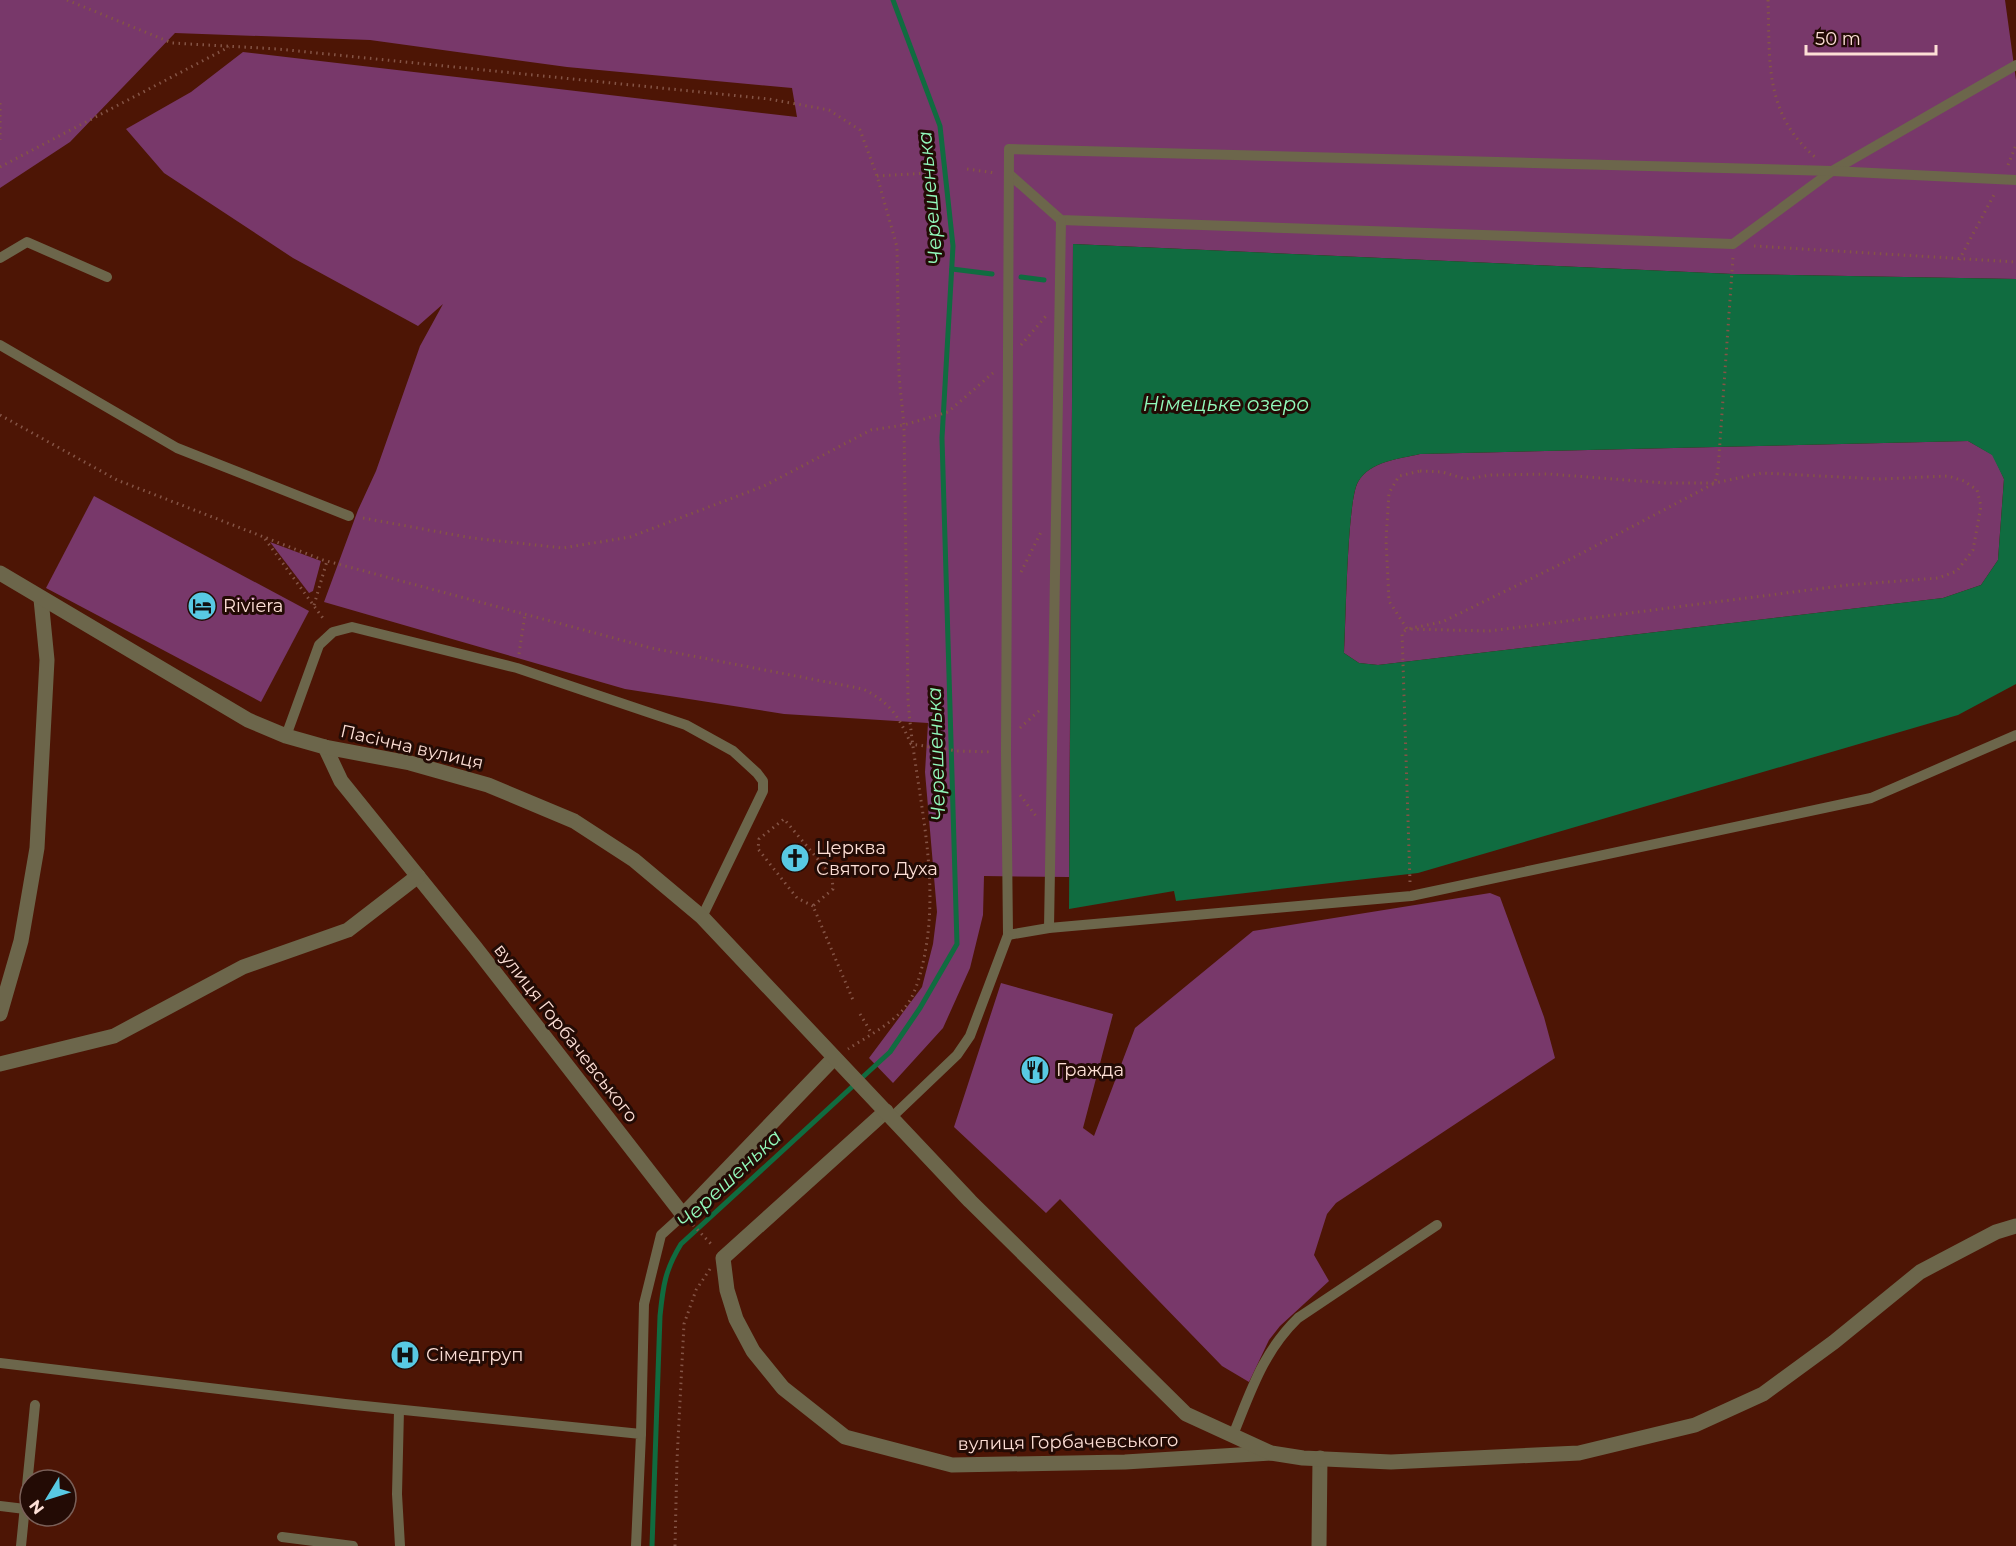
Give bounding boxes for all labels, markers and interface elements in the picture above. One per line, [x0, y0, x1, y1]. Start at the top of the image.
scale bar [1806, 18, 1936, 56]
text: 50 m [1815, 28, 1861, 50]
water label: Черешенька [912, 130, 948, 266]
water label: Німецьке озеро [1143, 392, 1309, 416]
hotel icon: Riviera [186, 590, 218, 622]
place label: Riviera [223, 595, 283, 617]
water label: Черешенька [922, 687, 950, 821]
street label: Пасічна вулиця [338, 720, 486, 774]
place label: Церква Святого Духа [816, 837, 938, 880]
church icon: Церква Святого Духа [779, 842, 811, 874]
street label: вулиця Горбачевського [489, 939, 643, 1127]
restaurant icon: Гражда [1019, 1054, 1051, 1086]
place label: Гражда [1056, 1059, 1124, 1081]
water label: Черешенька [672, 1125, 786, 1233]
hospital icon: Сімедгруп [389, 1339, 421, 1371]
place label: Сімедгруп [426, 1344, 523, 1366]
street label: вулиця Горбачевського [957, 1429, 1179, 1455]
north arrow [18, 1468, 78, 1528]
text: N [25, 1496, 48, 1518]

